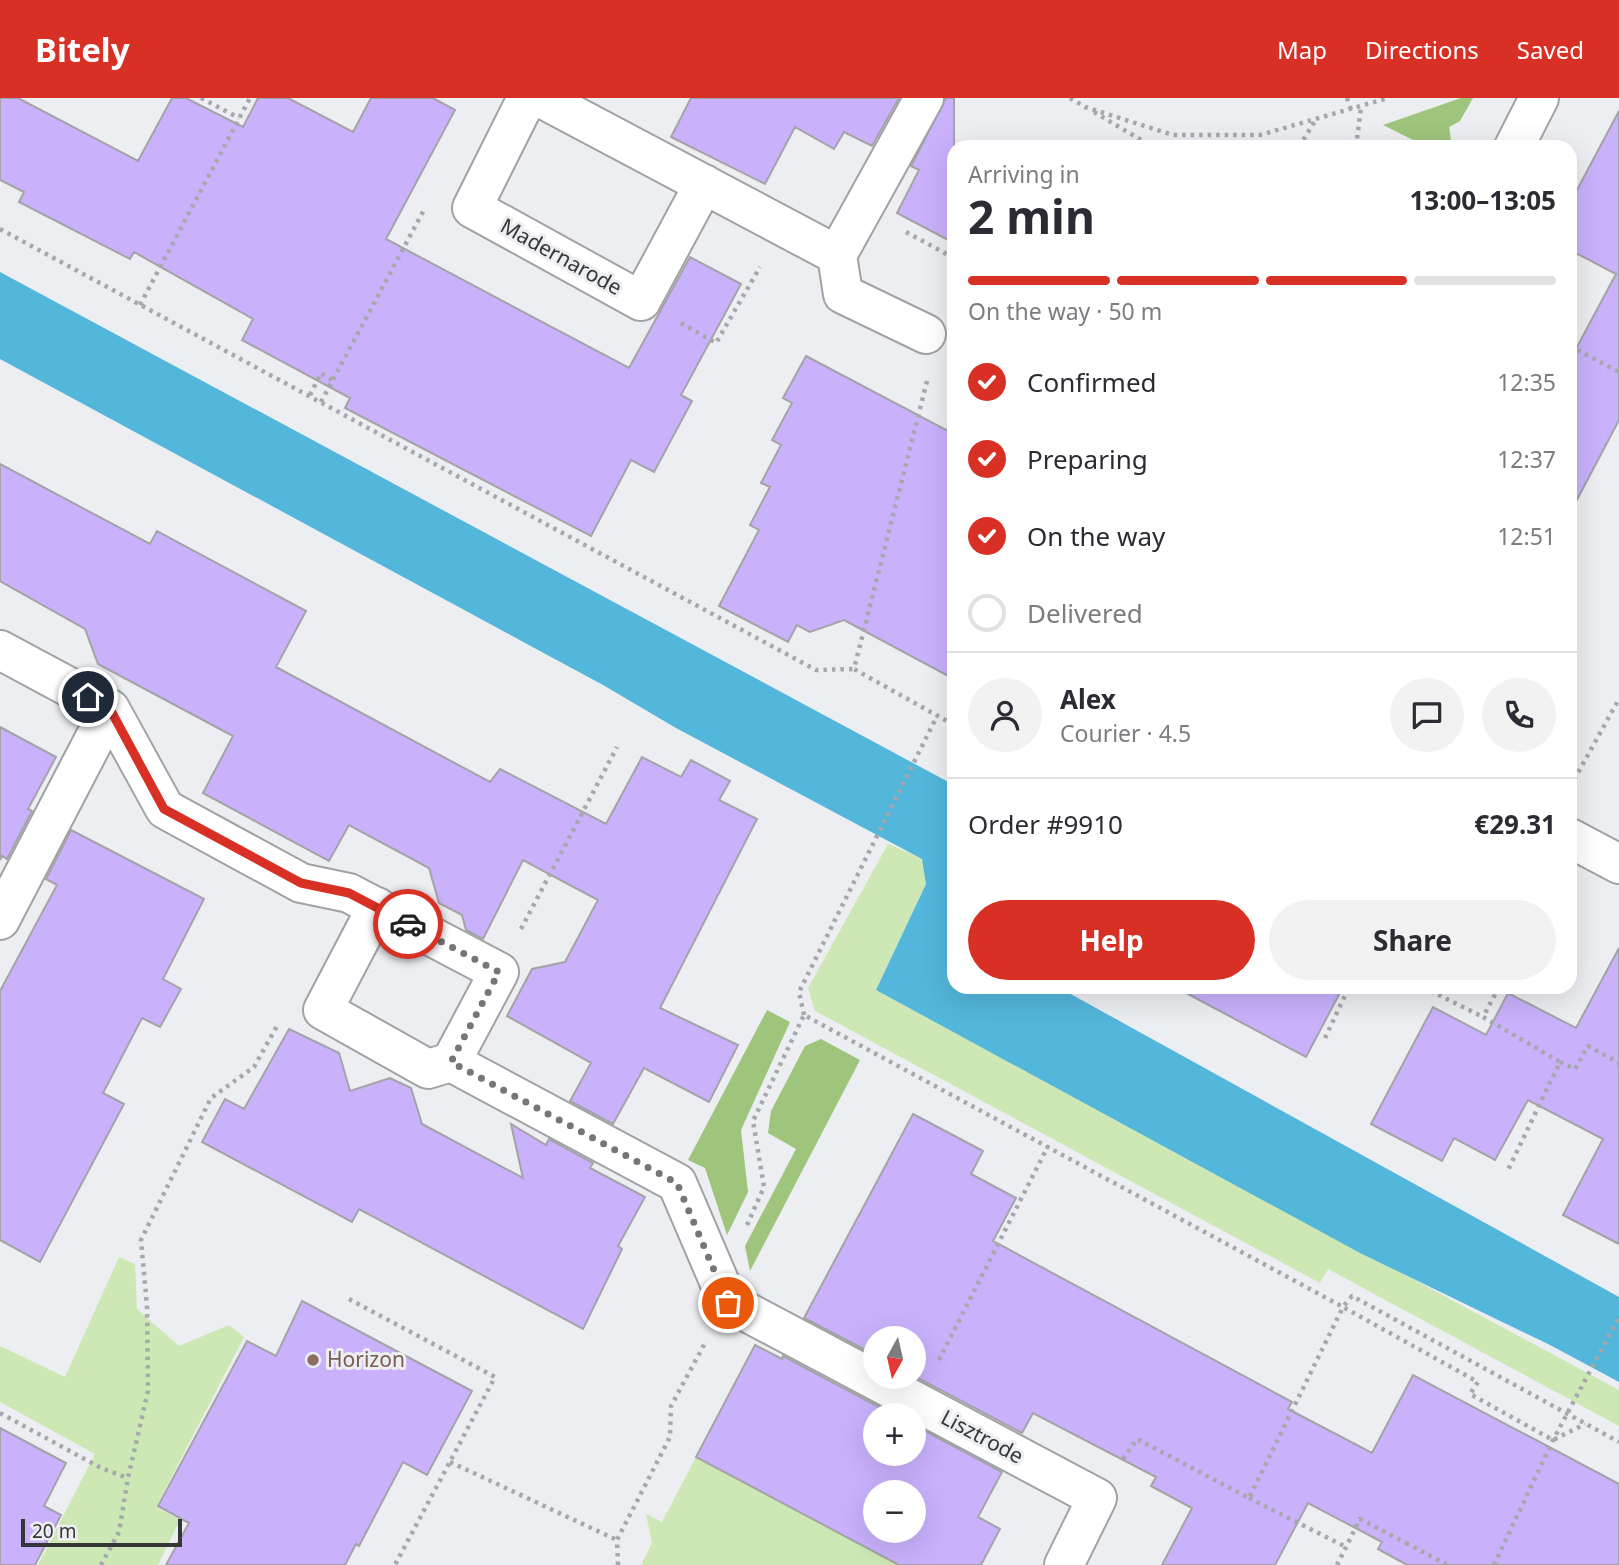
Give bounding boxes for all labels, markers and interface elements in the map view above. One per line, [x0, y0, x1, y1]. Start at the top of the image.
text: Bitely [35, 27, 130, 72]
text: Map [1277, 33, 1327, 66]
text: Directions [1365, 33, 1479, 66]
text: Saved [1517, 33, 1584, 66]
text: Arriving in [968, 158, 1080, 190]
text: 13:00–13:05 [1409, 182, 1556, 218]
text: 2 min [968, 185, 1095, 247]
street label: Madernarode [496, 211, 627, 301]
text: On the way · 50 m [968, 295, 1162, 327]
icon: check [968, 363, 1006, 401]
text: Confirmed [1027, 364, 1157, 400]
text: 12:35 [1497, 366, 1556, 398]
icon: check [968, 440, 1006, 478]
text: Preparing [1027, 441, 1148, 477]
text: 12:37 [1497, 443, 1556, 475]
icon: check [968, 517, 1006, 555]
text: On the way [1027, 518, 1165, 554]
text: 12:51 [1497, 520, 1556, 552]
text: Delivered [1027, 595, 1143, 631]
pin [58, 667, 118, 727]
icon: home [69, 678, 107, 716]
button: person [968, 678, 1042, 752]
button: chat [1390, 678, 1464, 752]
button: phone [1482, 678, 1556, 752]
text: Alex [1060, 681, 1116, 717]
text: Courier · 4.5 [1060, 717, 1191, 749]
text: Order #9910 [968, 806, 1123, 842]
text: €29.31 [1474, 806, 1556, 842]
courier [373, 889, 443, 959]
button: Help [968, 900, 1255, 980]
button: Share [1269, 900, 1556, 980]
icon: car [389, 905, 427, 943]
pin [698, 1273, 758, 1333]
icon: bag [709, 1284, 747, 1322]
north arrow [863, 1326, 926, 1390]
map controls [863, 1326, 926, 1543]
place label: Horizon [327, 1345, 405, 1373]
marker: Horizon [305, 1352, 321, 1368]
button: + [863, 1403, 926, 1466]
street label: Lisztrode [936, 1403, 1029, 1470]
button: − [863, 1480, 926, 1543]
scale bar [21, 1516, 182, 1548]
text: 20 m [32, 1518, 76, 1544]

